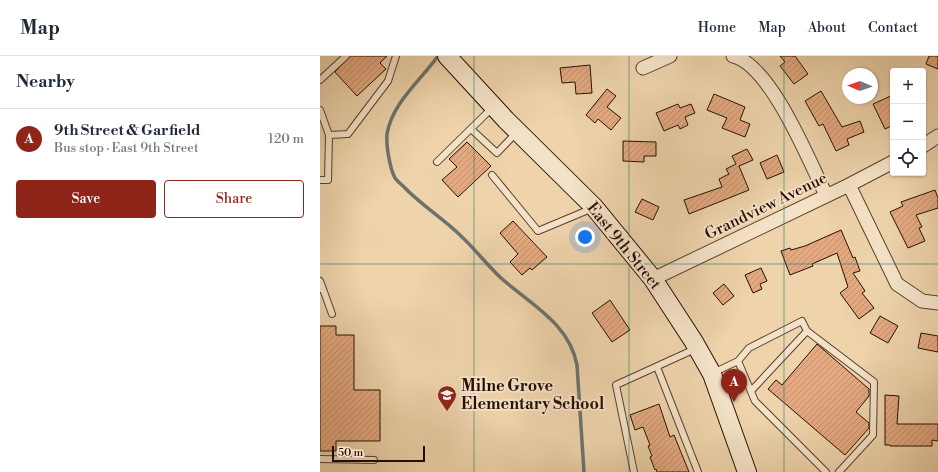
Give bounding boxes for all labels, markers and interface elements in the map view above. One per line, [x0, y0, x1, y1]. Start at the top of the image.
text: Map [20, 16, 60, 40]
text: Home [698, 19, 736, 37]
text: Map [758, 19, 786, 37]
text: About [808, 19, 846, 37]
text: Contact [868, 19, 918, 37]
north arrow [842, 68, 878, 104]
map controls [890, 68, 926, 176]
button: + [890, 68, 926, 104]
text: Nearby [16, 71, 75, 93]
button: − [890, 104, 926, 140]
text: 9th Street & Garfield [54, 121, 201, 140]
text: A [24, 131, 34, 147]
text: 120 m [268, 131, 304, 147]
text: Bus stop · East 9th Street [54, 140, 199, 156]
button: locate [890, 140, 926, 176]
street label: Grandview Avenue [701, 168, 831, 244]
button: Save [16, 180, 156, 218]
button: Share [164, 180, 304, 218]
street label: East 9th Street [583, 198, 666, 294]
your location [575, 227, 595, 247]
pin: A [721, 369, 747, 402]
place label: Milne Grove Elementary School [461, 376, 605, 414]
school or university icon: Milne Grove Elementary School [436, 384, 458, 412]
scale bar [332, 444, 425, 463]
text: 50 m [338, 446, 363, 460]

